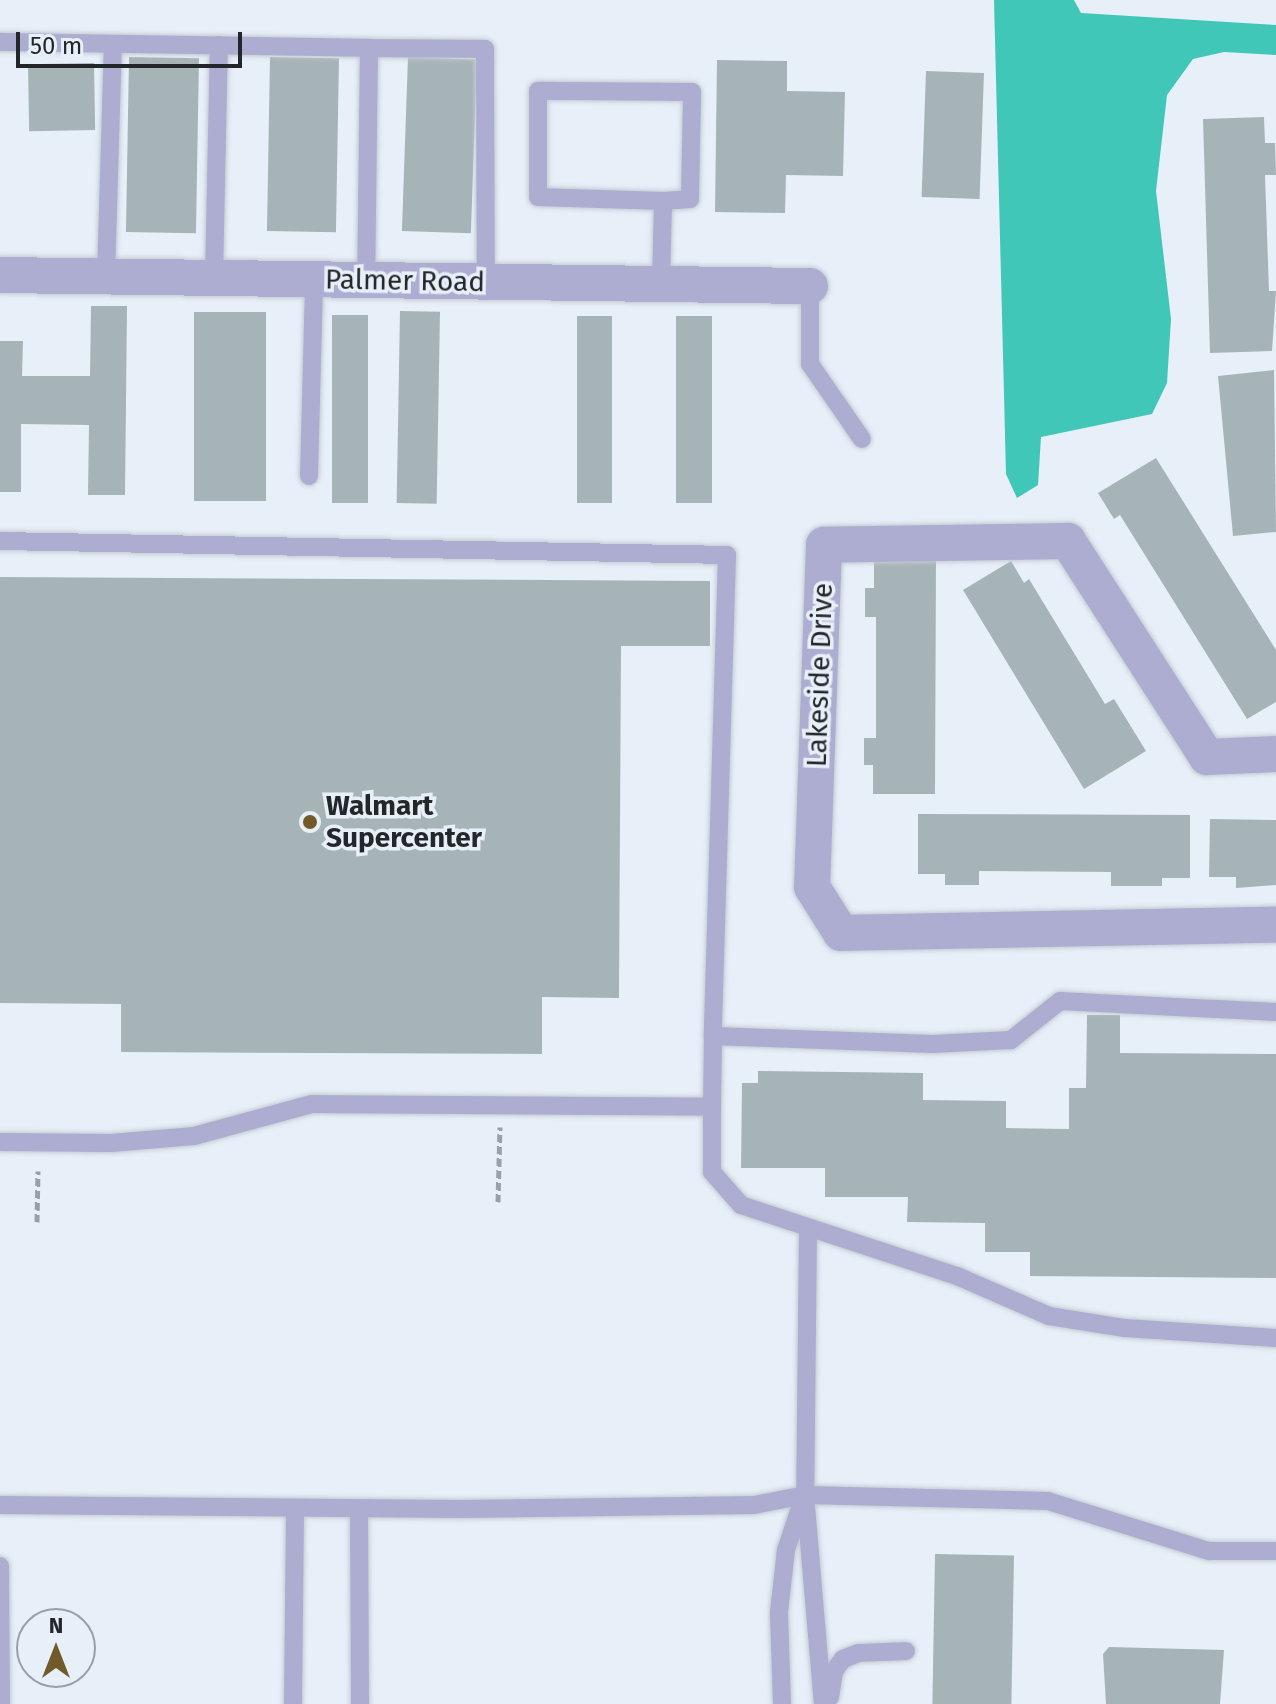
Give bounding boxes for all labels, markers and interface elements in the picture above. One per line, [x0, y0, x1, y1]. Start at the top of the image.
scale bar [20, 16, 246, 66]
text: 50 m [30, 32, 82, 60]
street label: Palmer Road [325, 263, 485, 299]
street label: Lakeside Drive [800, 582, 840, 768]
place label: Walmart Supercenter [326, 789, 482, 855]
marker: Walmart Supercenter [301, 813, 319, 831]
north arrow [16, 1608, 96, 1688]
text: N [49, 1612, 63, 1639]

